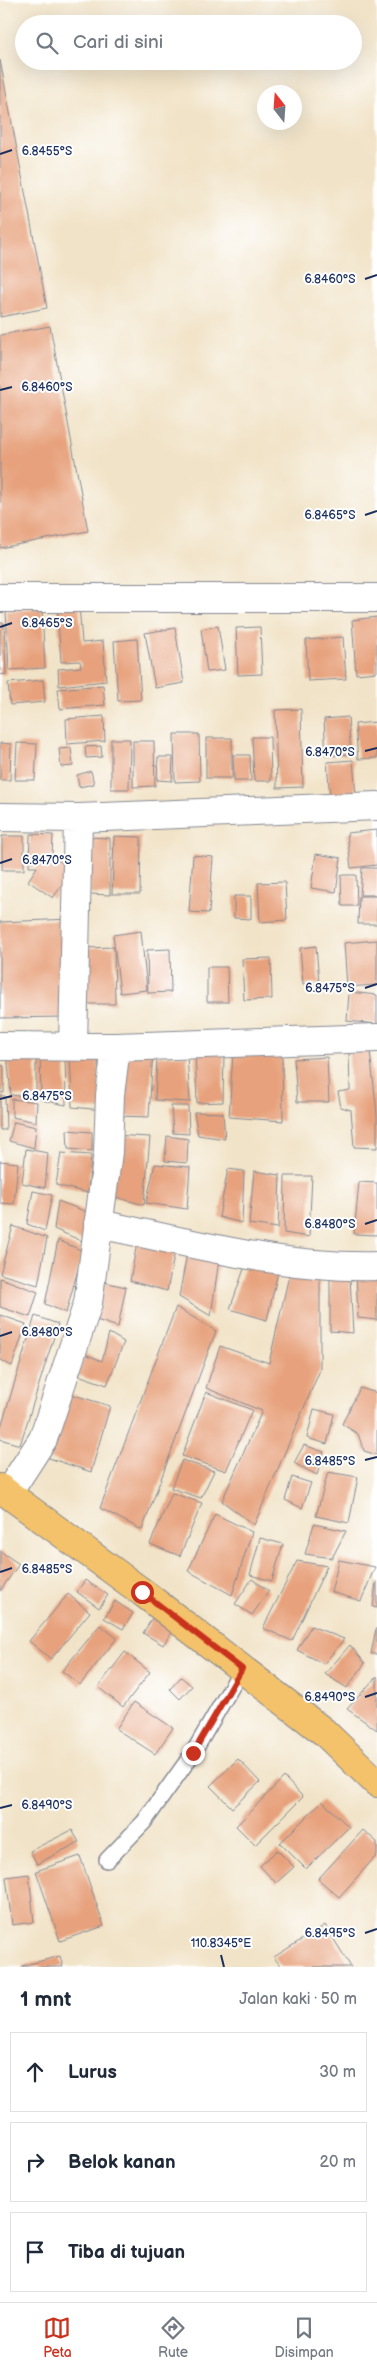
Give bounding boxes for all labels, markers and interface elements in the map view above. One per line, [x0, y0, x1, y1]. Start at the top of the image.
search box [15, 15, 362, 70]
icon: search [33, 29, 61, 57]
text: Cari di sini [73, 31, 163, 54]
north arrow [257, 85, 302, 130]
text: 6.8455°S [22, 144, 72, 159]
text: 6.8460°S [304, 272, 356, 287]
text: 6.8460°S [21, 380, 73, 395]
text: 6.8465°S [305, 508, 355, 523]
text: 6.8465°S [22, 616, 72, 631]
text: 6.8470°S [305, 745, 355, 760]
text: 6.8470°S [22, 853, 72, 868]
text: 6.8475°S [305, 981, 355, 996]
text: 6.8475°S [22, 1089, 72, 1104]
text: 6.8480°S [305, 1217, 355, 1232]
text: 6.8480°S [22, 1325, 72, 1340]
text: 6.8485°S [305, 1454, 355, 1469]
text: 6.8485°S [22, 1562, 72, 1577]
route start [131, 1581, 154, 1604]
text: 6.8490°S [305, 1690, 355, 1705]
route end [182, 1742, 205, 1765]
text: 6.8490°S [22, 1798, 72, 1813]
text: 6.8495°S [305, 1926, 355, 1941]
text: 110.8345°E [191, 1936, 251, 1951]
text: 1 mnt [20, 1987, 71, 2012]
text: Jalan kaki · 50 m [239, 1990, 357, 2009]
icon: ahead [21, 2058, 49, 2086]
text: Lurus [68, 2061, 117, 2084]
text: 30 m [319, 2063, 356, 2082]
icon: right [21, 2148, 49, 2176]
text: Belok kanan [68, 2151, 176, 2174]
text: 20 m [320, 2153, 356, 2172]
icon: arrive [21, 2238, 49, 2266]
text: Tiba di tujuan [68, 2241, 185, 2264]
tab: Peta [43, 2314, 72, 2361]
tab: Rute [158, 2314, 188, 2361]
tab: Disimpan [275, 2314, 334, 2361]

